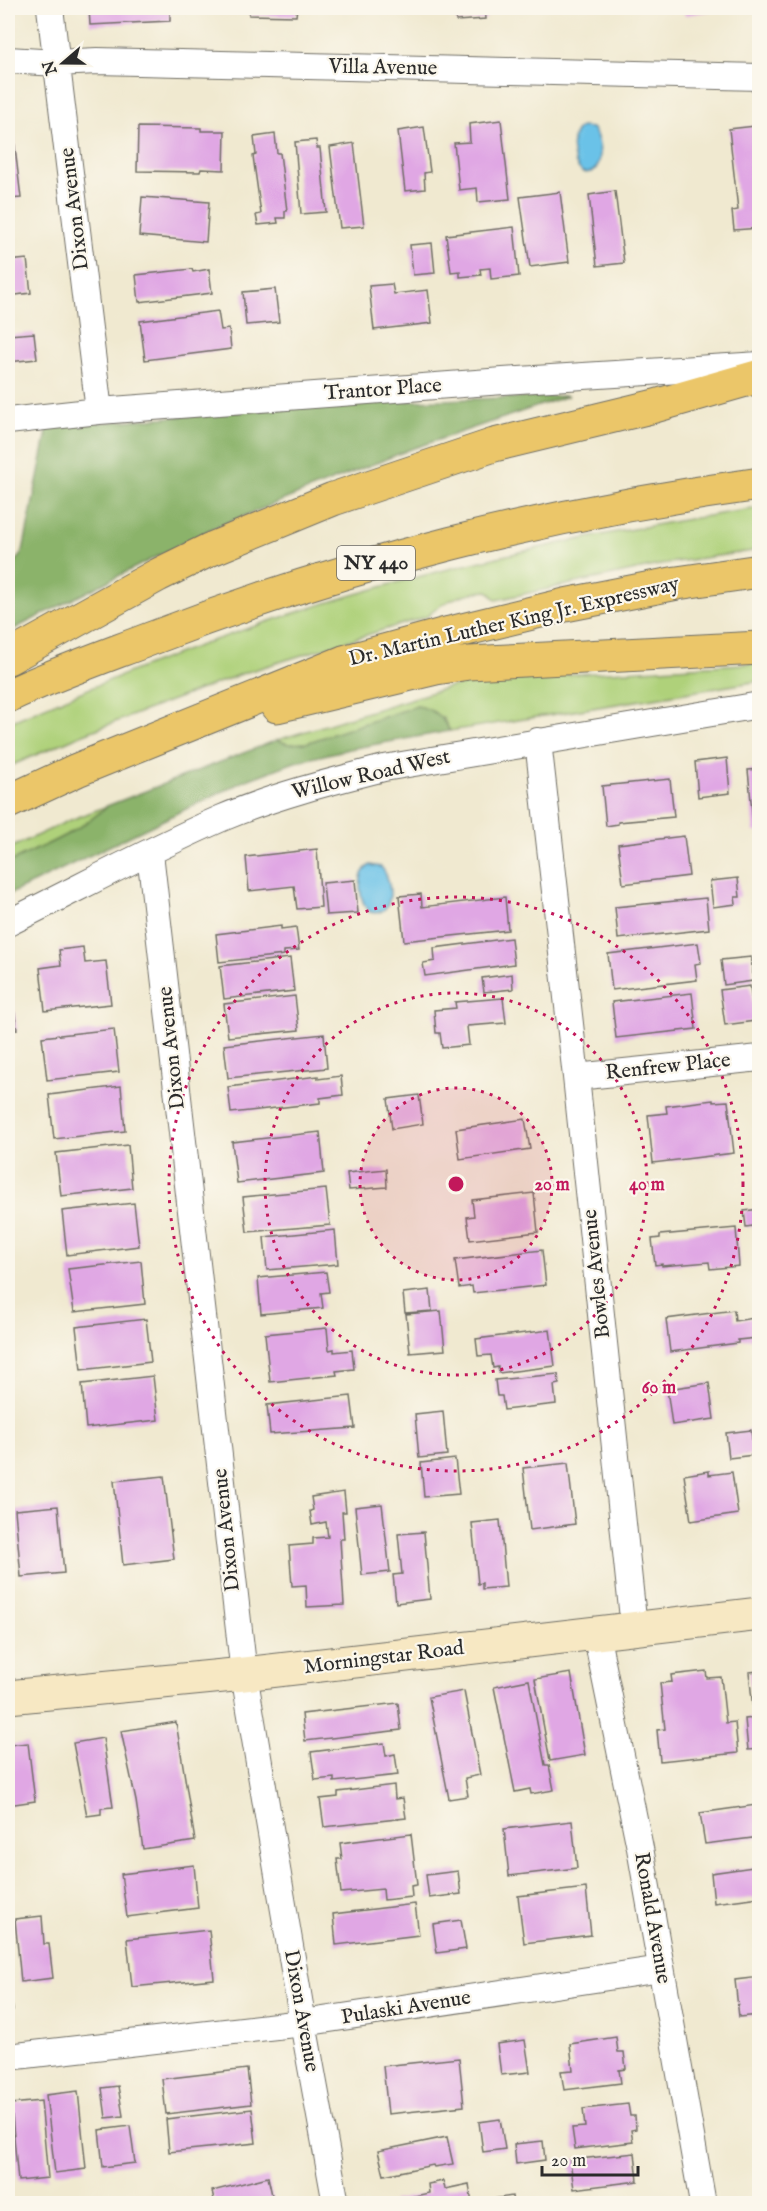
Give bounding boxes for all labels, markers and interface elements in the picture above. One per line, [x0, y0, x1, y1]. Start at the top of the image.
north arrow [33, 33, 93, 93]
street label: Villa Avenue [327, 54, 438, 82]
text: N [39, 57, 63, 78]
street label: Dixon Avenue [54, 146, 96, 272]
street label: Trantor Place [323, 372, 443, 408]
road number: NY 440 [337, 546, 415, 580]
street label: Dr. Martin Luther King Jr. Expressway [346, 571, 683, 673]
street label: Willow Road West [289, 744, 453, 806]
street label: Dixon Avenue [152, 985, 192, 1111]
street label: Renfrew Place [604, 1047, 732, 1087]
centre of rings [446, 1174, 466, 1194]
text: 20 m [534, 1174, 570, 1197]
text: 40 m [629, 1174, 665, 1197]
street label: Bowles Avenue [577, 1208, 617, 1340]
text: 60 m [642, 1377, 676, 1400]
street label: Dixon Avenue [207, 1467, 247, 1593]
street label: Morningstar Road [302, 1635, 466, 1681]
street label: Ronald Avenue [627, 1850, 677, 1986]
street label: Dixon Avenue [277, 1948, 325, 2075]
street label: Pulaski Avenue [339, 1984, 473, 2032]
scale bar [542, 2139, 638, 2177]
text: 20 m [551, 2150, 586, 2173]

